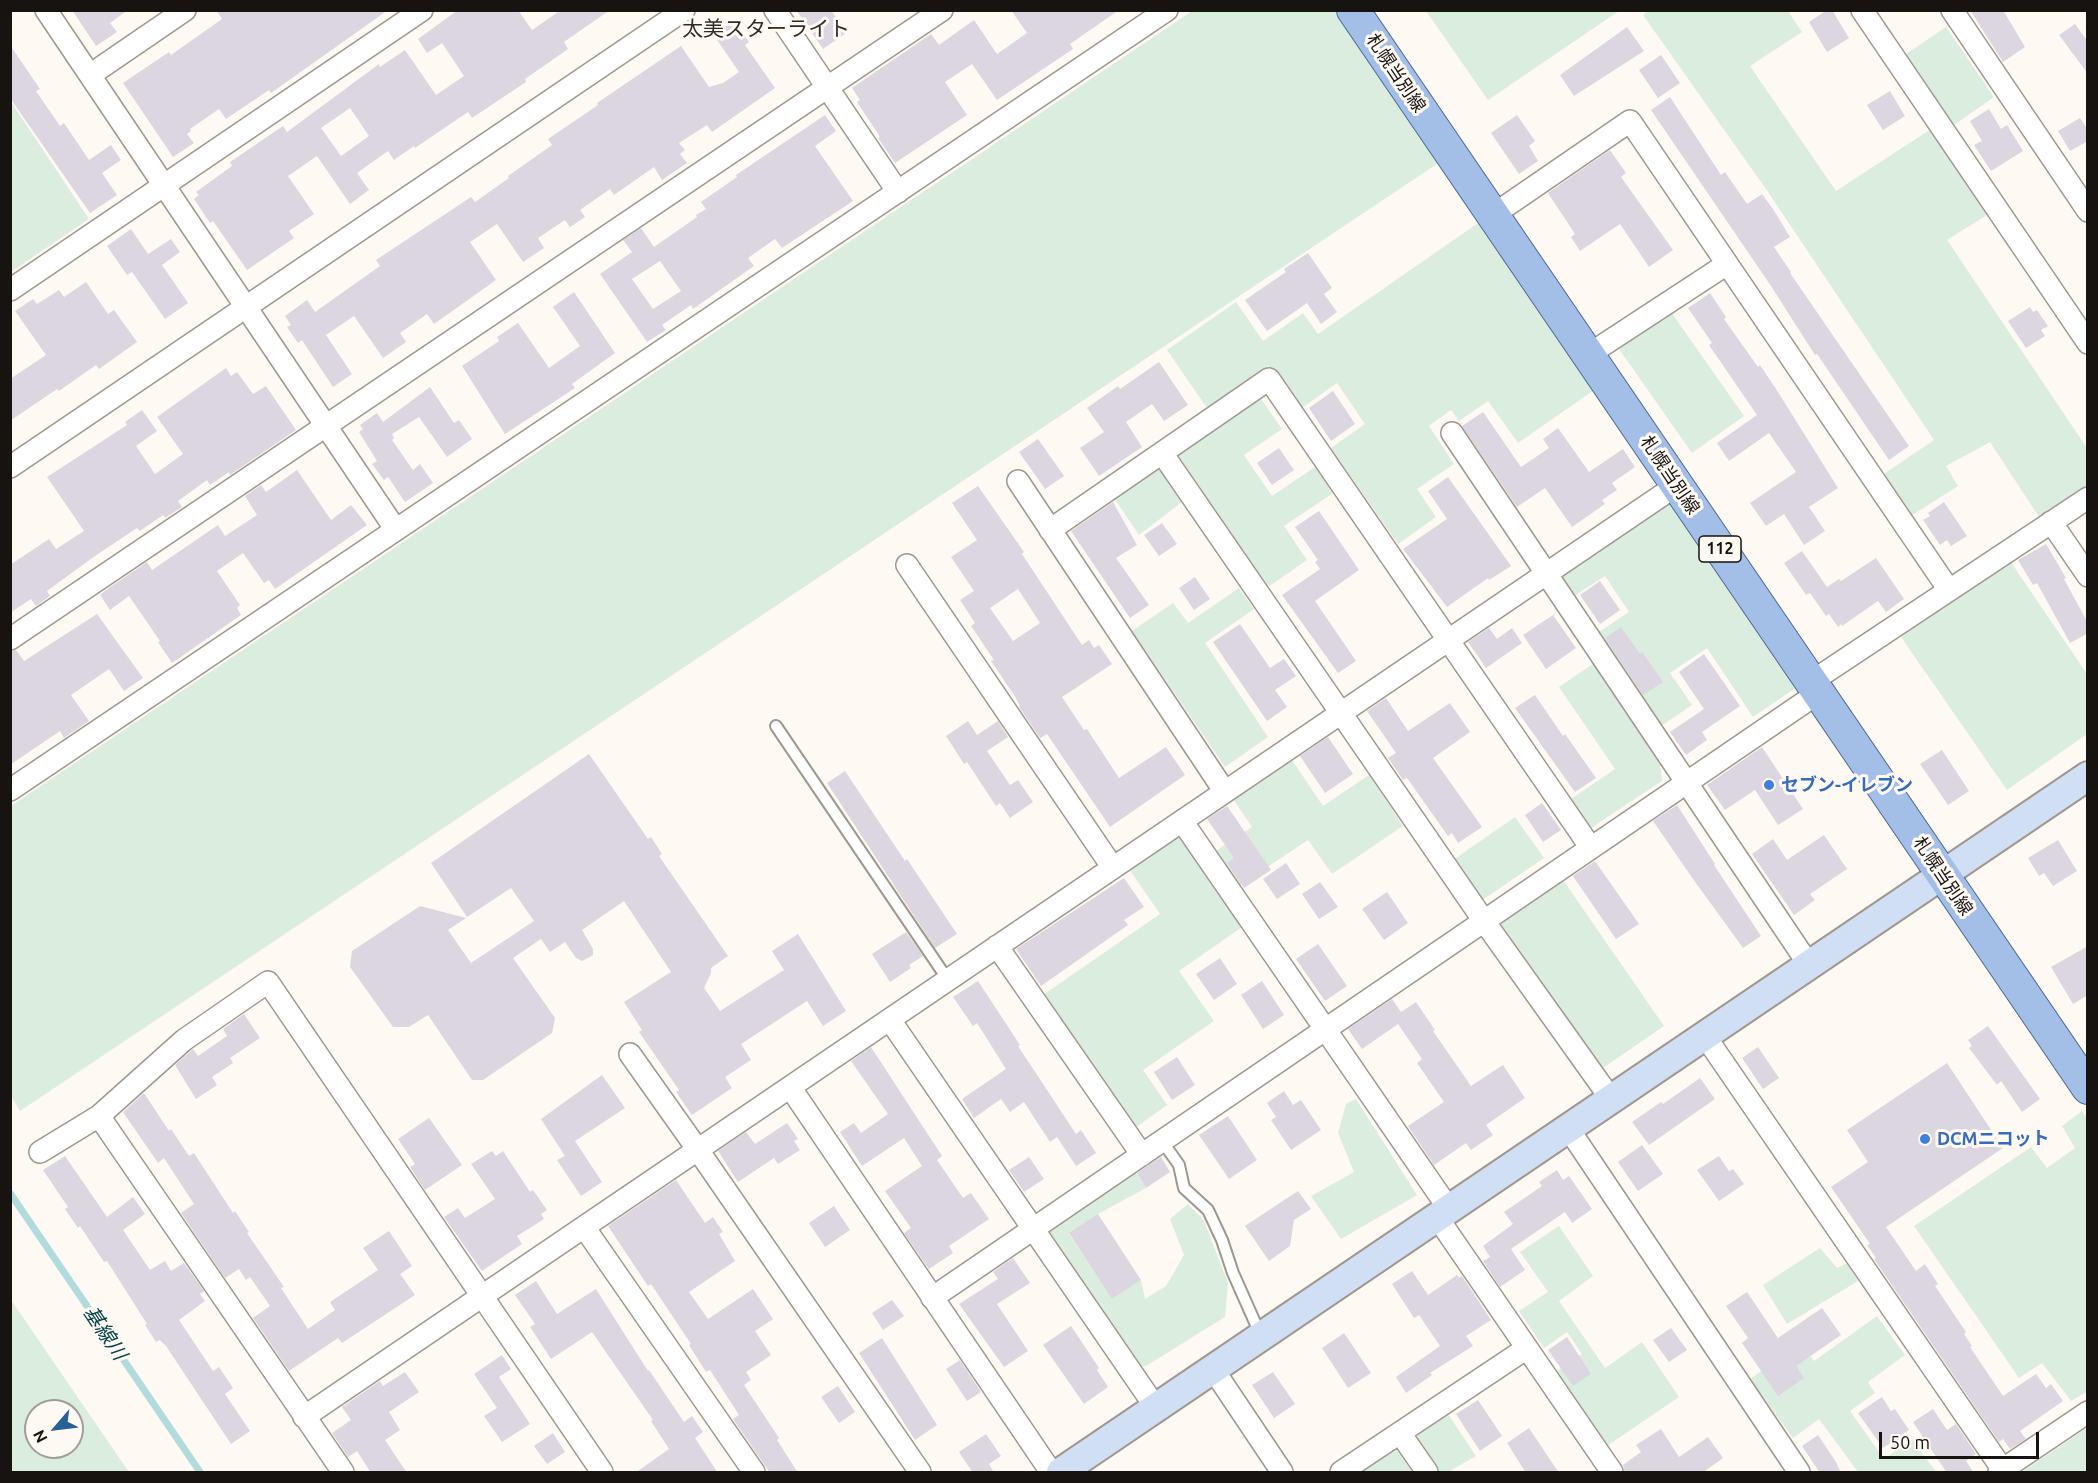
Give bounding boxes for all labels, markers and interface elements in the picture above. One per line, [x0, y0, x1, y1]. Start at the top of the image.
district label: 太美スターライト [682, 16, 850, 42]
street label: 札幌当別線 [1362, 30, 1430, 116]
street label: 札幌当別線 [1636, 432, 1704, 518]
road number: 112 [1699, 536, 1741, 562]
place label: セブン-イレブン [1781, 774, 1913, 796]
marker: セブン-イレブン [1762, 778, 1776, 792]
street label: 札幌当別線 [1909, 833, 1977, 919]
place label: DCMニコット [1937, 1128, 2050, 1150]
marker: DCMニコット [1918, 1132, 1932, 1146]
water label: 基線川 [78, 1301, 132, 1365]
north arrow [24, 1399, 84, 1459]
scale bar [1882, 1420, 2042, 1458]
text: N [29, 1427, 51, 1446]
text: 50 m [1890, 1432, 1930, 1452]

